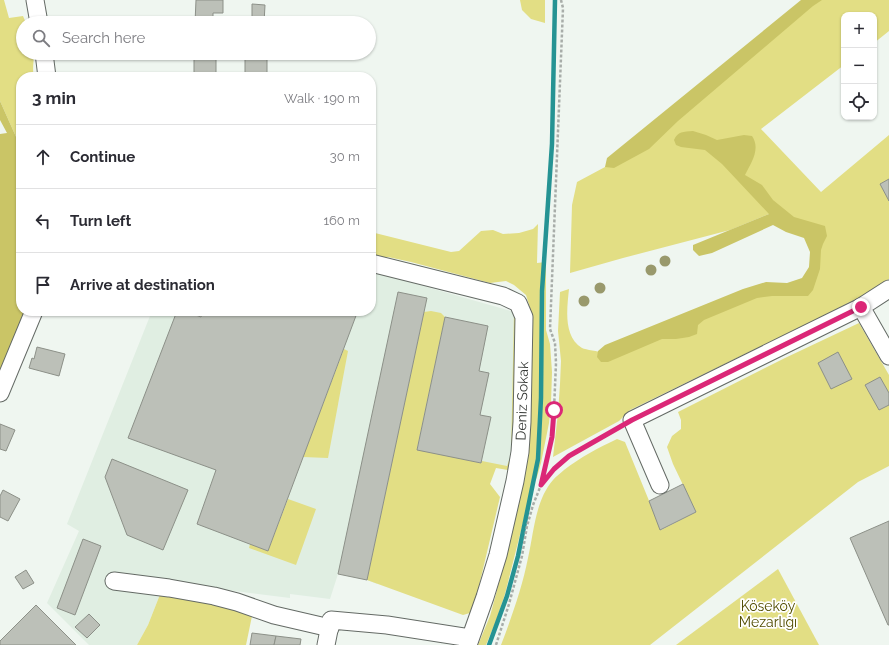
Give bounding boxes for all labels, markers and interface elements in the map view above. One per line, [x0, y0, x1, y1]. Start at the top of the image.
map controls [841, 12, 877, 120]
button: + [841, 12, 877, 48]
search box [16, 16, 376, 60]
icon: search [30, 27, 52, 49]
text: Search here [62, 29, 145, 47]
button: − [841, 48, 877, 84]
button: locate [841, 84, 877, 120]
text: 3 min [32, 88, 76, 108]
text: Walk · 190 m [284, 91, 360, 106]
icon: ahead [32, 146, 54, 168]
text: Continue [70, 148, 135, 166]
text: 30 m [330, 149, 360, 164]
icon: left [32, 210, 54, 232]
text: Turn left [70, 212, 131, 230]
text: 160 m [323, 213, 360, 228]
icon: arrive [32, 274, 54, 296]
text: Arrive at destination [70, 276, 215, 294]
route end [852, 298, 870, 316]
street label: Deniz Sokak [513, 361, 531, 441]
route start [545, 401, 563, 419]
park label: Köseköy Mezarlığı [739, 598, 797, 630]

